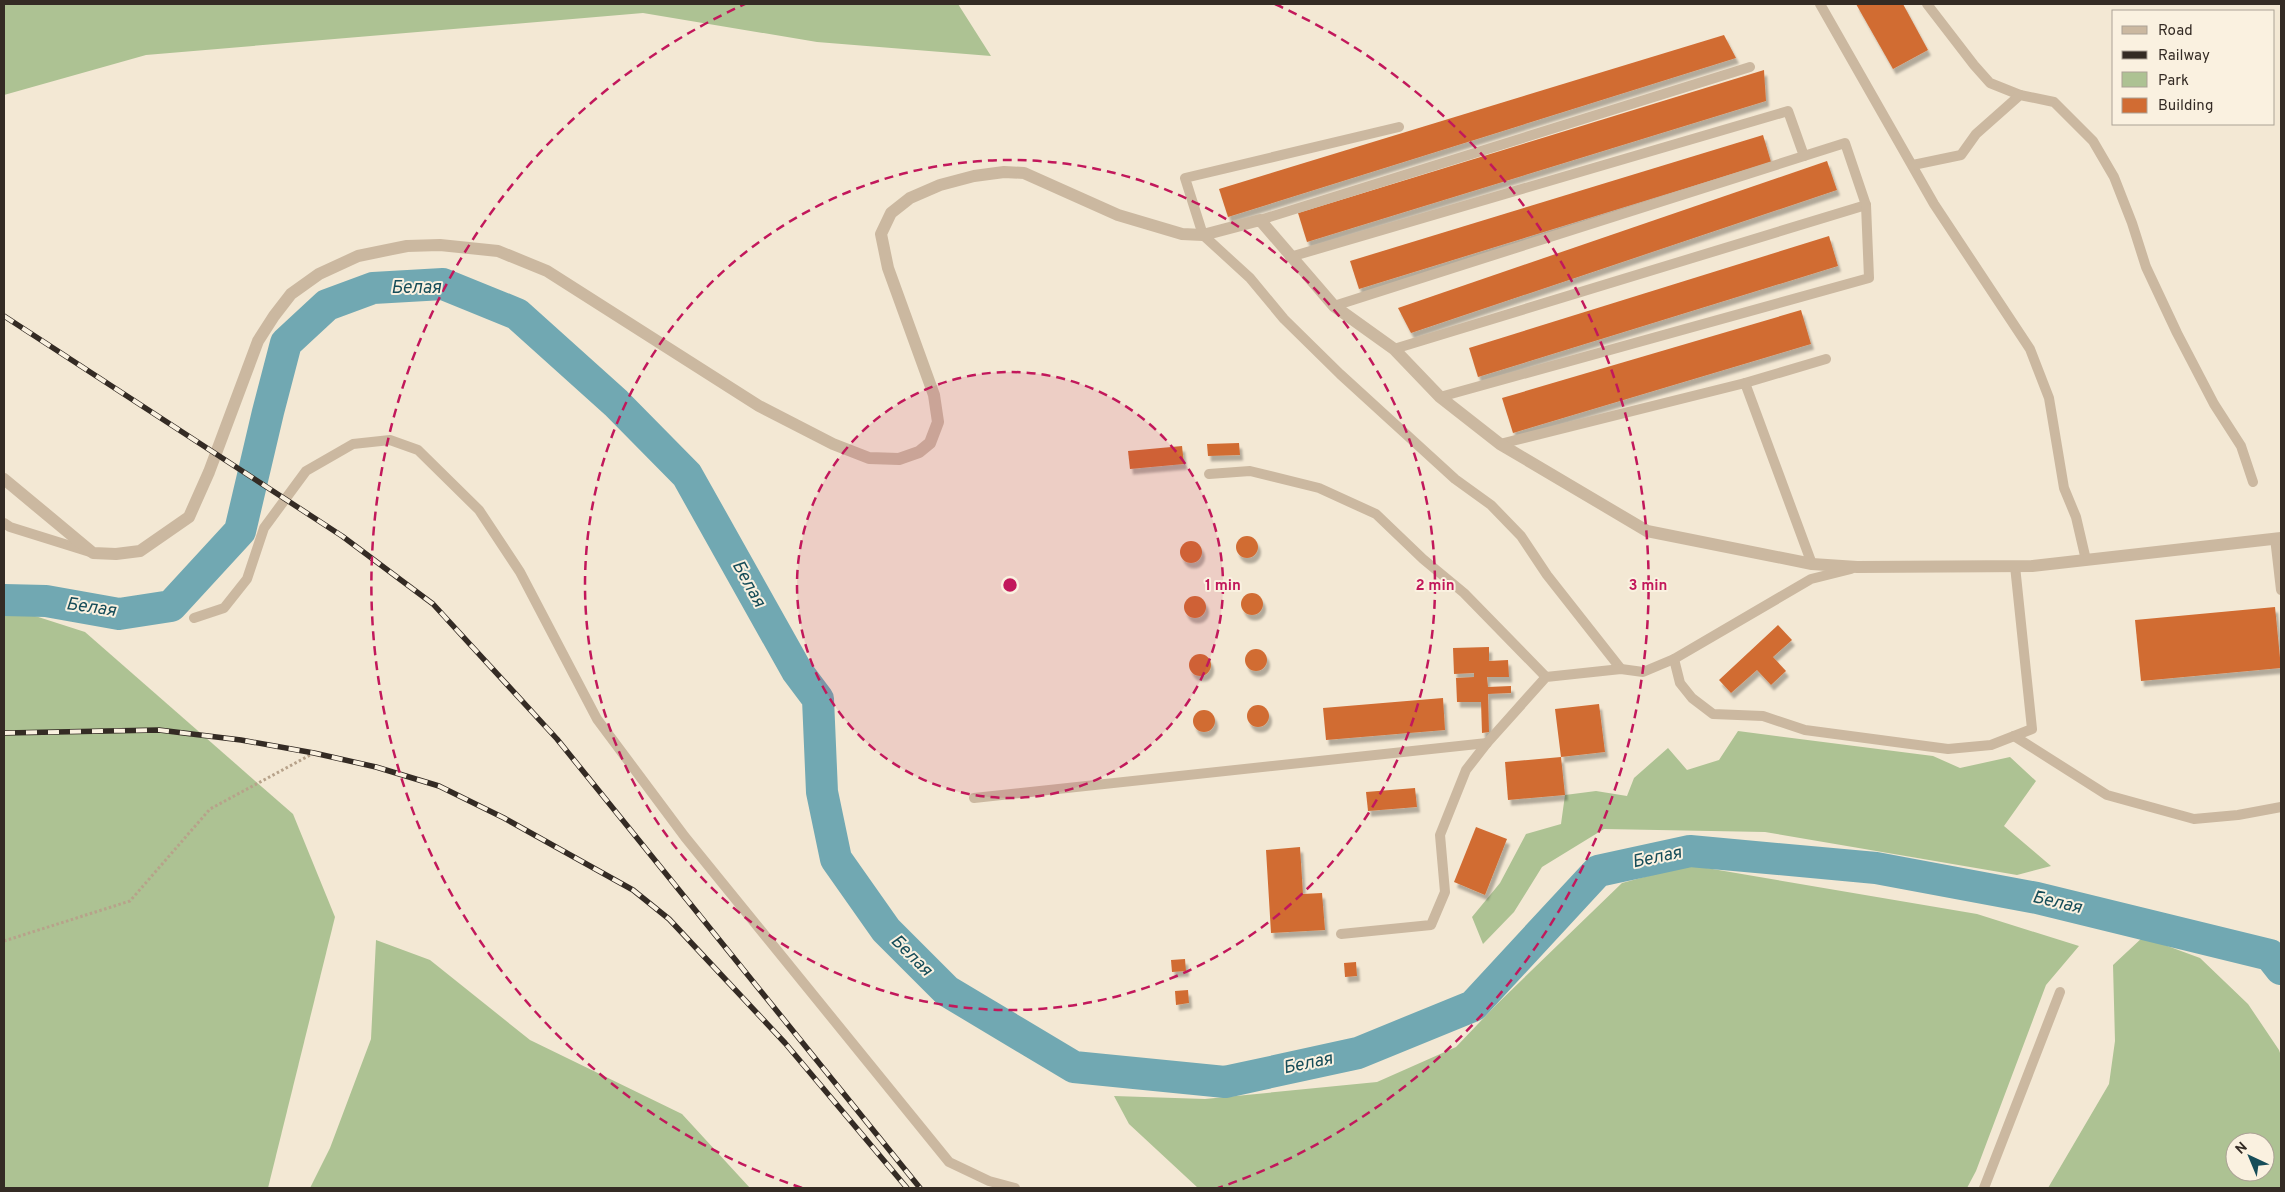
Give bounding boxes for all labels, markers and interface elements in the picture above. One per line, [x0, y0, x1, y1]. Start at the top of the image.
legend [2112, 10, 2275, 125]
text: Road [2158, 22, 2193, 41]
text: Railway [2158, 47, 2210, 66]
text: Park [2158, 72, 2189, 91]
text: Building [2158, 97, 2213, 116]
water label: Белая [391, 277, 442, 300]
water label: Белая [726, 557, 771, 612]
centre of rings [1001, 576, 1019, 594]
text: 1 min [1205, 577, 1241, 596]
text: 2 min [1415, 577, 1455, 596]
text: 3 min [1628, 577, 1668, 596]
water label: Белая [65, 593, 118, 623]
water label: Белая [1630, 841, 1685, 874]
water label: Белая [2030, 886, 2085, 920]
water label: Белая [885, 930, 937, 982]
water label: Белая [1281, 1047, 1336, 1080]
north arrow [2225, 1132, 2275, 1182]
text: N [2232, 1139, 2252, 1158]

